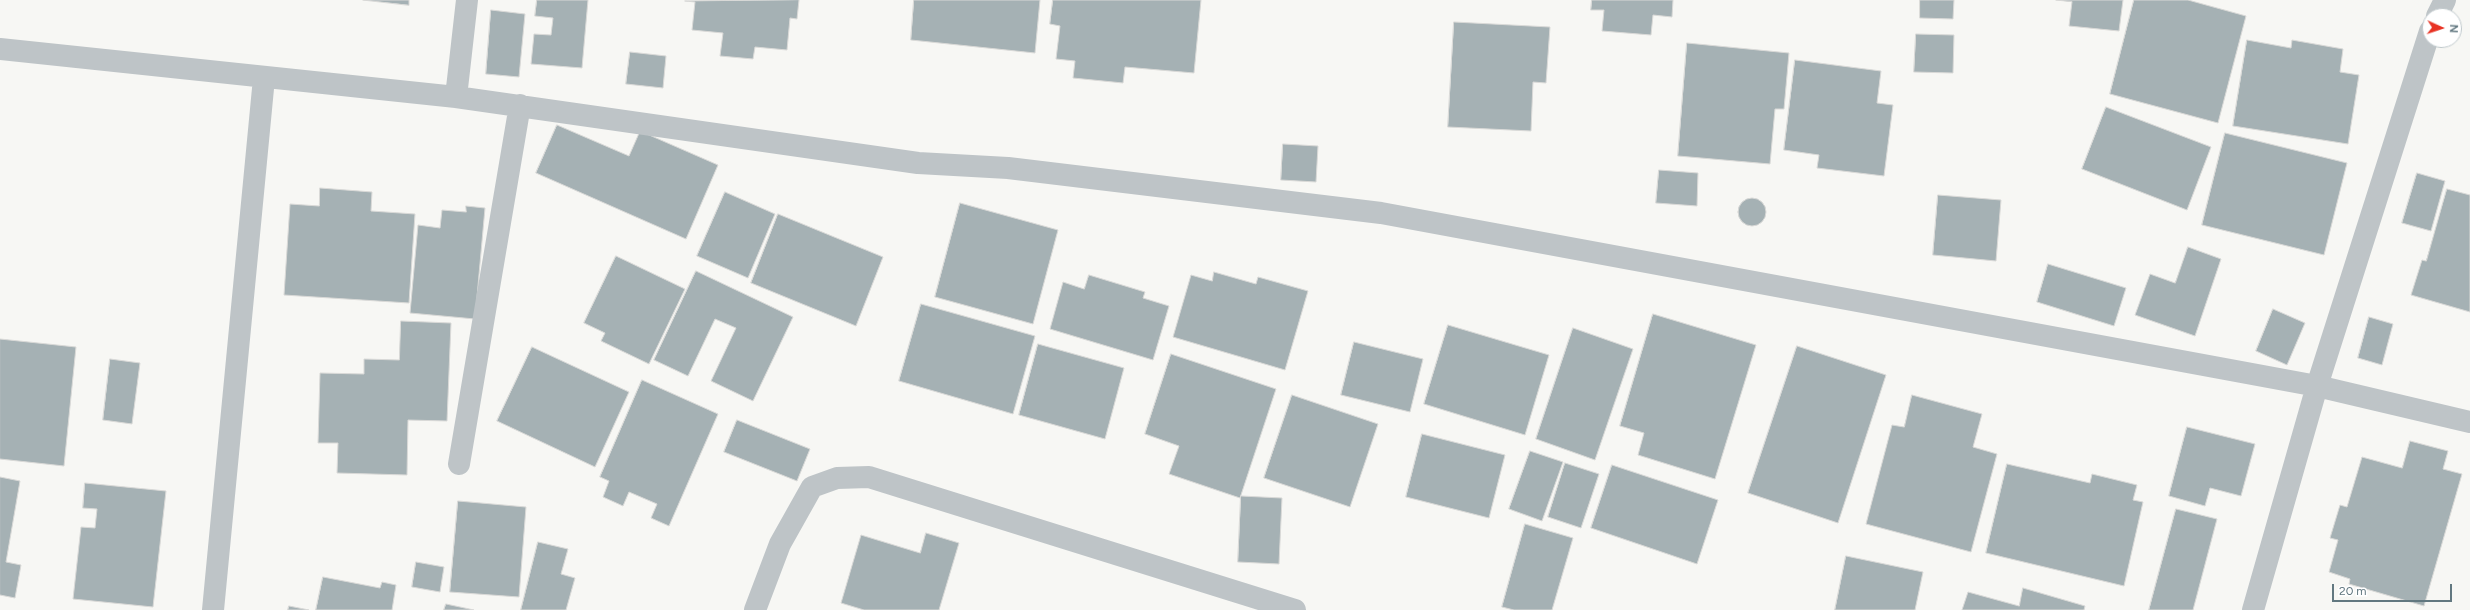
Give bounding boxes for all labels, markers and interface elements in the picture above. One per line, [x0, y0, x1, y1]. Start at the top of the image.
north arrow [2422, 8, 2462, 48]
text: N [2447, 24, 2460, 33]
scale bar [2334, 576, 2454, 602]
text: 20 m [2339, 584, 2367, 598]

